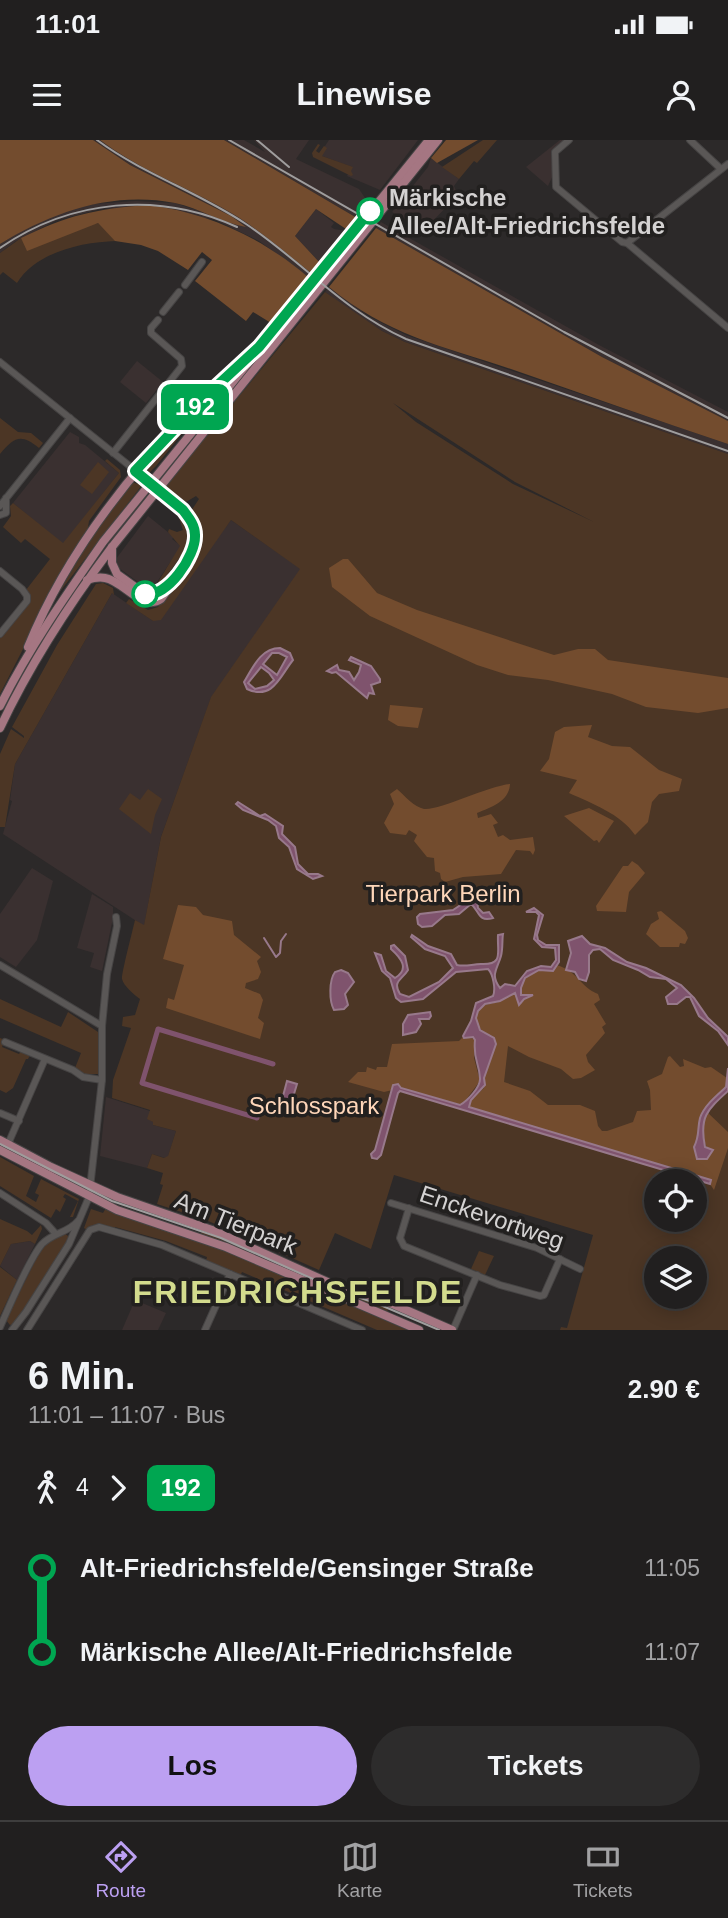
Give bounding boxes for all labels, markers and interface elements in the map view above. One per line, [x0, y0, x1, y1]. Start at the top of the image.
text: 11:01 [35, 9, 100, 39]
icon: menu [28, 76, 66, 114]
text: Linewise [296, 76, 432, 112]
icon: person [662, 76, 700, 114]
place label: Märkische Allee/Alt-Friedrichsfelde [389, 184, 665, 239]
marker: Märkische Allee/Alt-Friedrichsfelde [357, 198, 383, 224]
line badge: 192 [155, 384, 235, 430]
text: 192 [175, 393, 215, 420]
unlabelled marker [132, 581, 158, 607]
park label: Tierpark Berlin [365, 880, 521, 907]
park label: Schlosspark [249, 1092, 380, 1119]
map controls [644, 1169, 707, 1309]
button: locate [644, 1169, 707, 1232]
street label: Enckevortweg [416, 1180, 568, 1254]
street label: Am Tierpark [171, 1186, 302, 1260]
button: layers [644, 1246, 707, 1309]
district label: FRIEDRICHSFELDE [133, 1274, 463, 1310]
text: 6 Min. [28, 1355, 136, 1397]
text: 2.90 € [628, 1374, 700, 1404]
text: 11:01 – 11:07 · Bus [28, 1402, 225, 1428]
icon: walk [28, 1469, 66, 1507]
icon: forward [99, 1469, 137, 1507]
text: 4 [76, 1474, 89, 1500]
text: 192 [161, 1474, 201, 1501]
text: Alt-Friedrichsfelde/Gensinger Straße [80, 1553, 534, 1583]
text: 11:05 [644, 1555, 700, 1581]
text: Märkische Allee/Alt-Friedrichsfelde [80, 1637, 513, 1667]
text: 11:07 [644, 1639, 700, 1665]
button: Los [28, 1726, 357, 1806]
button: Tickets [371, 1726, 700, 1806]
tab: Route [95, 1838, 146, 1902]
tab: Karte [337, 1838, 382, 1902]
tab: Tickets [573, 1838, 633, 1902]

